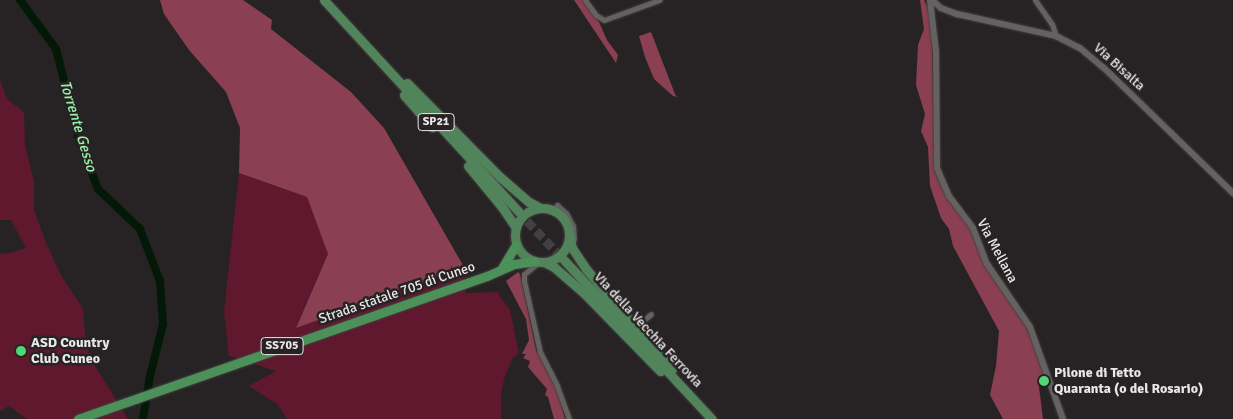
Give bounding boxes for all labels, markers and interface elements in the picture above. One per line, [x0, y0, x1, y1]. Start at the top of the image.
street label: Via Bisalta [1090, 40, 1148, 94]
water label: Torrente Gesso [56, 78, 100, 174]
road number: SP21 [417, 112, 455, 132]
street label: Via Mellana [973, 216, 1021, 286]
street label: Strada statale 705 di Cuneo [317, 258, 477, 328]
street label: Via della Vecchia Ferrovia [590, 269, 706, 391]
place label: ASD Country Club Cuneo [31, 335, 109, 368]
road number: SS705 [260, 336, 304, 356]
marker: ASD Country Club Cuneo [15, 345, 27, 357]
place label: Pilone di Tetto Quaranta (o del Rosario) [1054, 365, 1203, 398]
marker: Pilone di Tetto Quaranta (o del Rosario) [1038, 375, 1050, 387]

